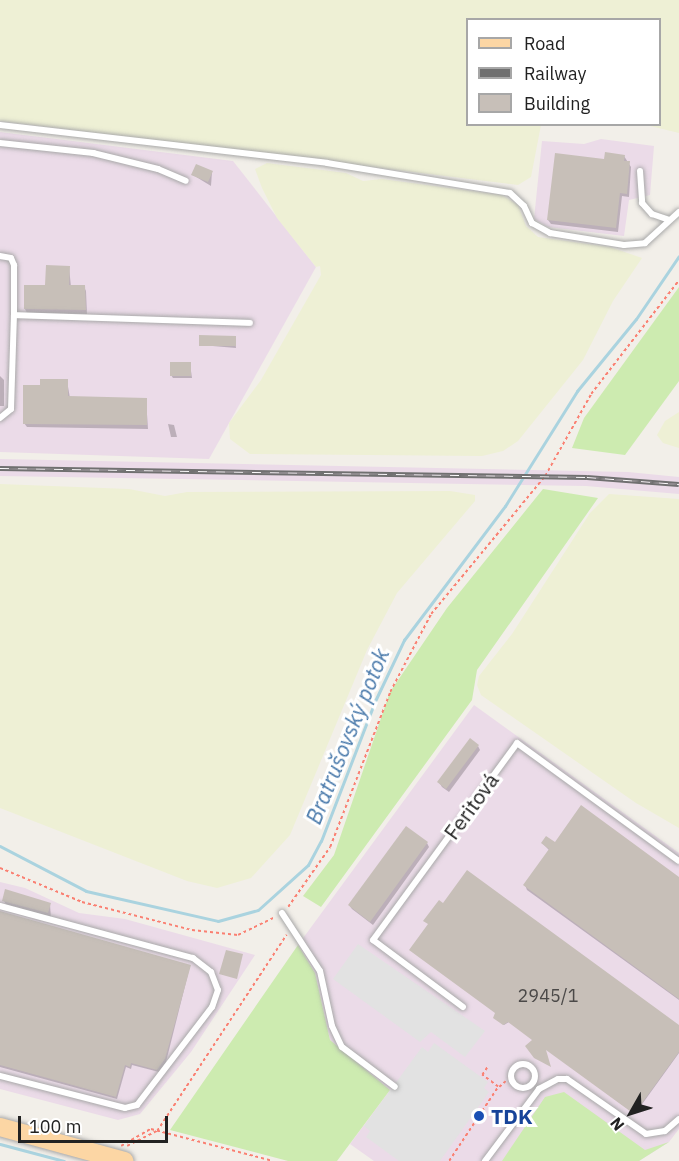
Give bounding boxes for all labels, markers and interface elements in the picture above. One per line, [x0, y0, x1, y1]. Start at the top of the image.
legend [466, 18, 661, 126]
text: Road [524, 32, 565, 55]
text: Railway [524, 62, 586, 85]
text: Building [524, 92, 590, 115]
water label: Bratrušovský potok [300, 644, 394, 828]
street label: Feritová [438, 768, 504, 844]
house number: 2945/1 [518, 985, 578, 1007]
north arrow [601, 1083, 661, 1143]
place label: TDK [491, 1103, 533, 1129]
scale bar [21, 1104, 171, 1142]
marker: TDK [472, 1109, 486, 1123]
text: N [606, 1114, 628, 1135]
text: 100 m [29, 1115, 81, 1138]

